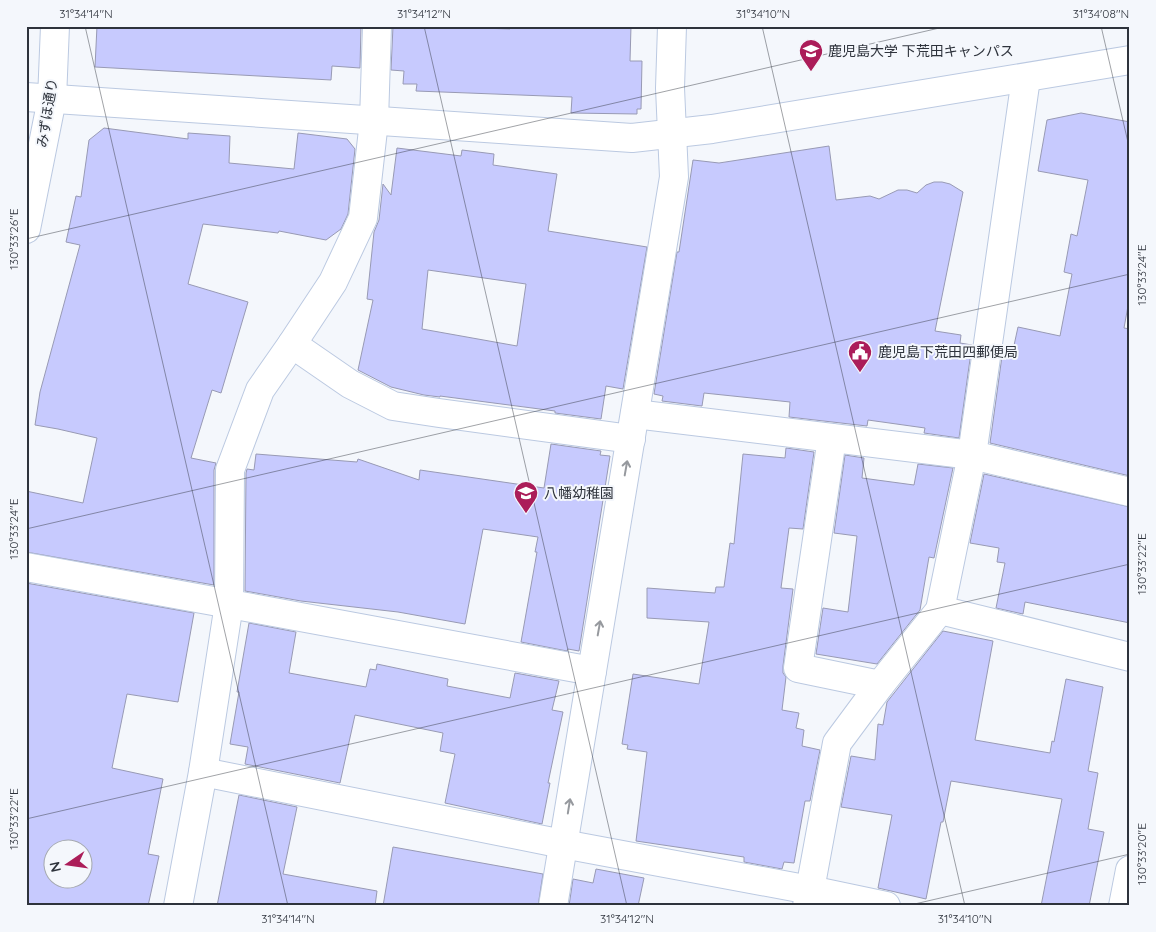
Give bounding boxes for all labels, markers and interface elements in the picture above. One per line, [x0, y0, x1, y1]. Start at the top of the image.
text: 31°34'14"N [59, 6, 113, 21]
text: 31°34'12"N [397, 6, 451, 21]
text: 31°34'10"N [736, 6, 790, 21]
text: 31°34'08"N [1073, 6, 1129, 21]
school or university icon: 鹿児島大学 下荒田キャンパス [798, 38, 824, 72]
place label: 鹿児島大学 下荒田キャンパス [828, 42, 1014, 60]
street label: みずほ通り [33, 77, 61, 149]
text: 130°33'26"E [6, 208, 21, 270]
text: 130°33'24"E [1134, 244, 1149, 305]
public building icon: 鹿児島下荒田四郵便局 [847, 339, 873, 373]
place label: 鹿児島下荒田四郵便局 [878, 343, 1018, 361]
one-way arrow [622, 460, 632, 476]
school or university icon: 八幡幼稚園 [513, 480, 539, 514]
place label: 八幡幼稚園 [544, 484, 614, 502]
text: 130°33'24"E [6, 498, 21, 559]
text: 130°33'22"E [1134, 533, 1149, 595]
one-way arrow [594, 621, 604, 637]
text: 130°33'22"E [6, 788, 21, 850]
one-way arrow [565, 798, 575, 814]
text: 130°33'20"E [1134, 823, 1149, 885]
north arrow [42, 840, 92, 890]
text: N [45, 860, 65, 874]
text: 31°34'14"N [261, 911, 315, 926]
text: 31°34'12"N [600, 911, 654, 926]
text: 31°34'10"N [938, 911, 992, 926]

